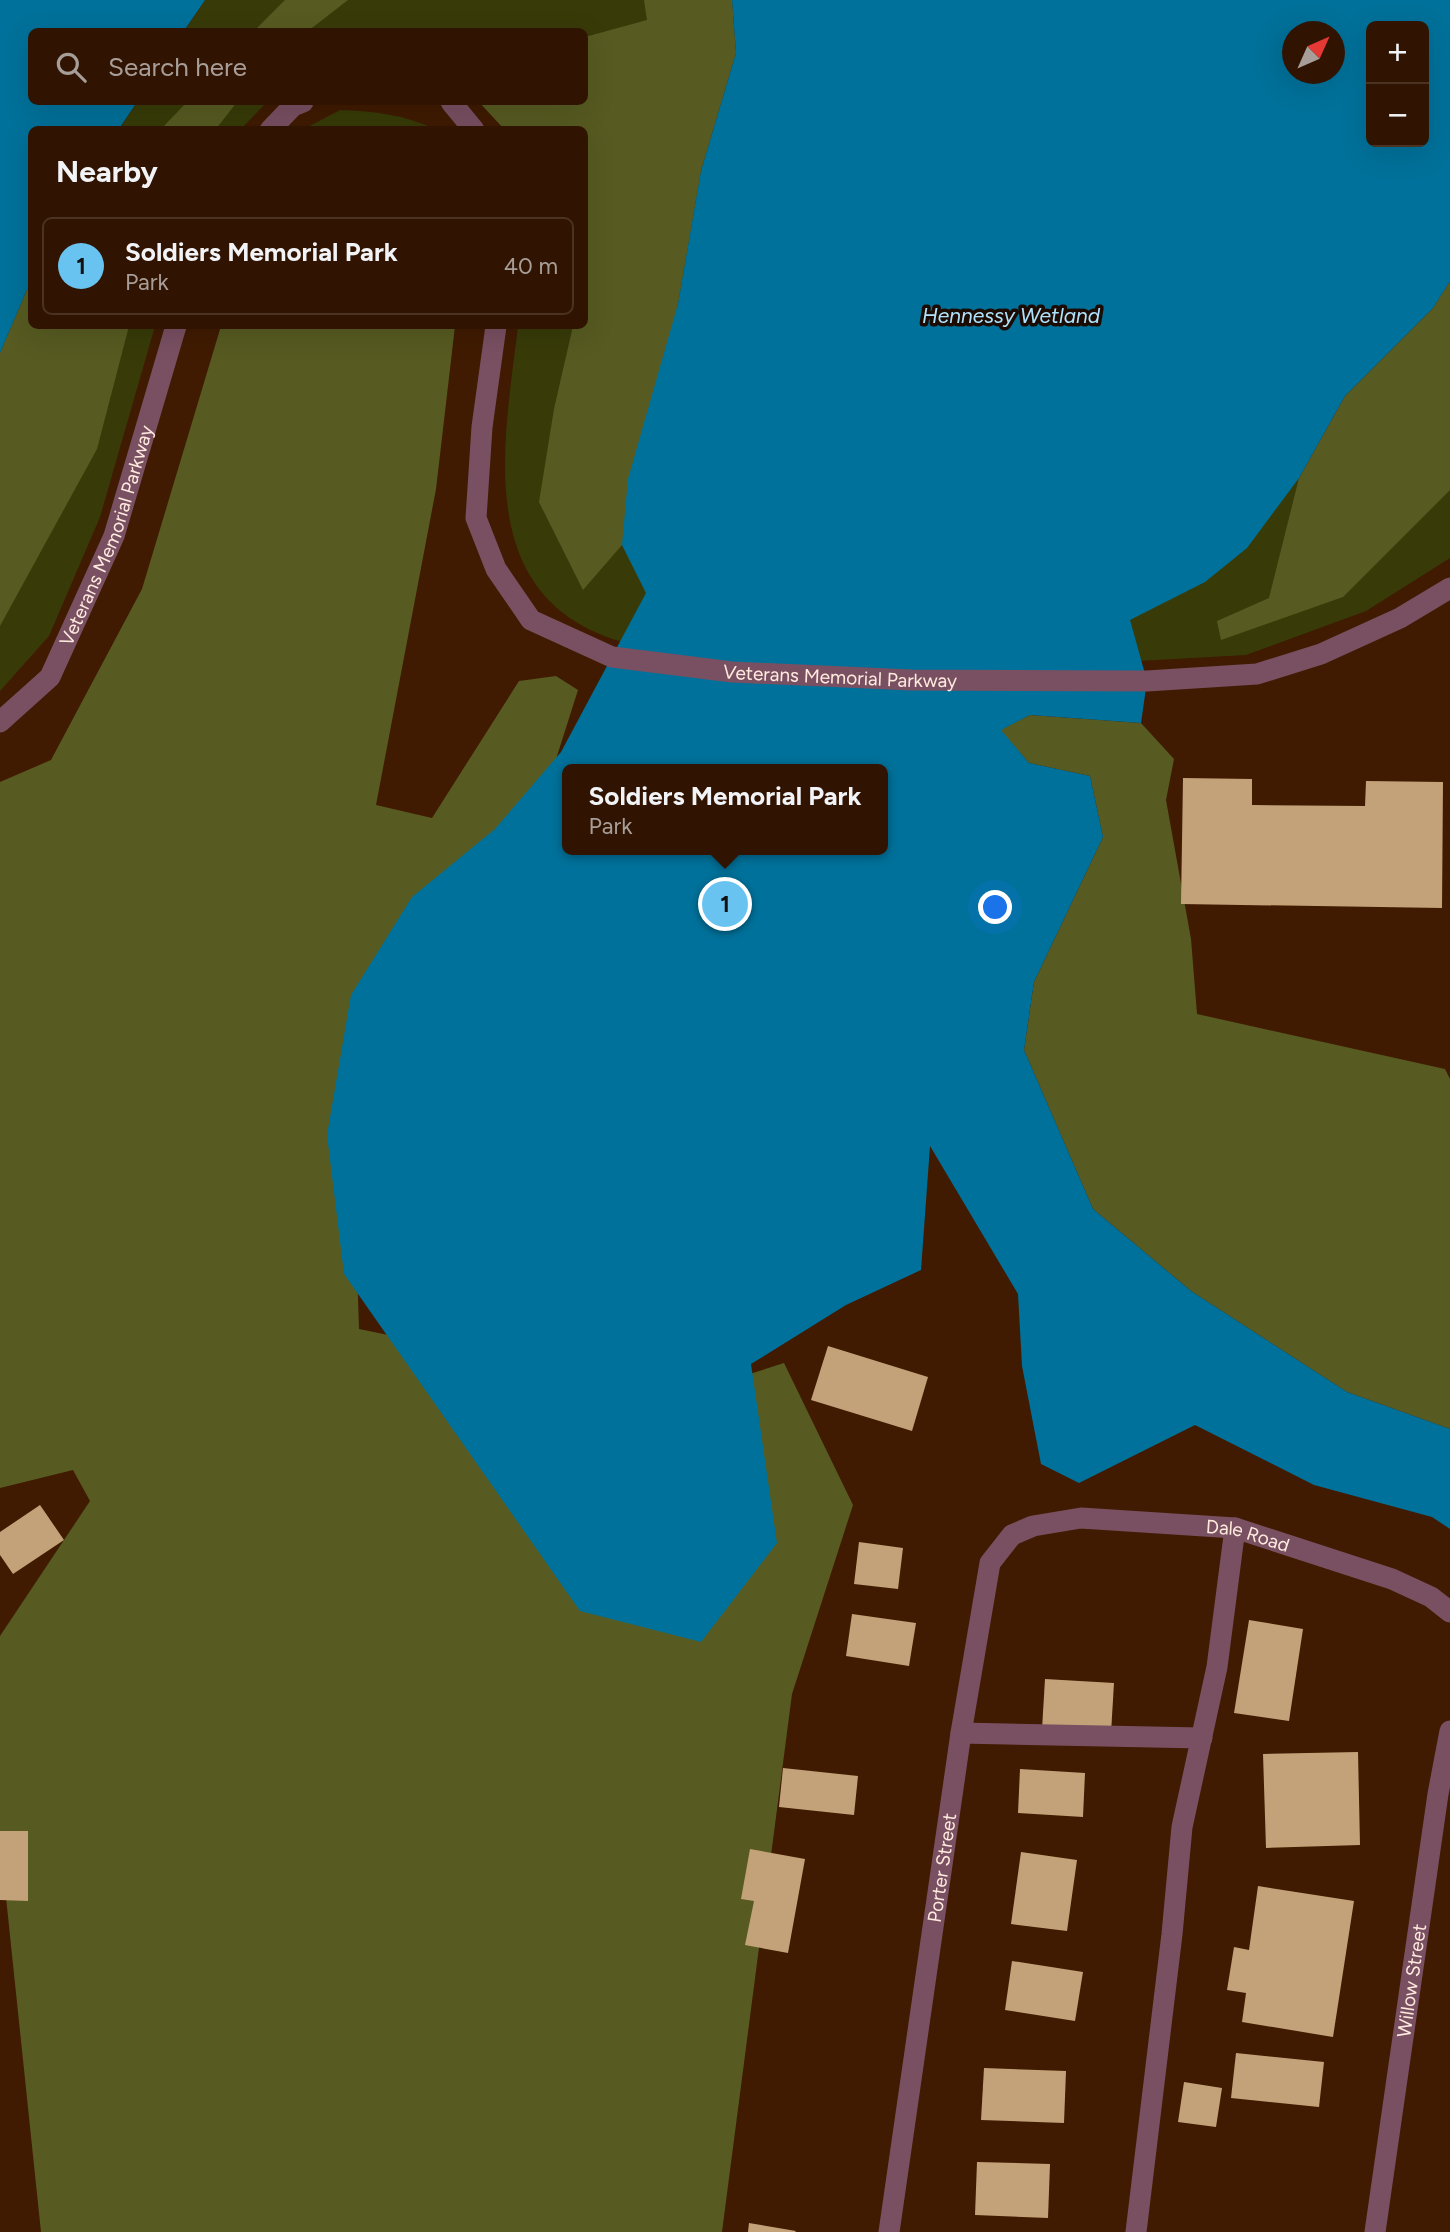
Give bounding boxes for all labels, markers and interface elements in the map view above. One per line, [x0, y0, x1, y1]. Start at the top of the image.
north arrow [1282, 21, 1345, 84]
map controls [1366, 21, 1429, 147]
button: + [1366, 21, 1429, 84]
search box [28, 28, 588, 105]
icon: search [52, 48, 90, 86]
text: Search here [108, 51, 247, 83]
button: − [1366, 84, 1429, 147]
text: Nearby [56, 153, 158, 190]
text: Soldiers Memorial Park [125, 236, 398, 268]
text: 1 [76, 252, 86, 280]
text: 40 m [504, 252, 558, 280]
text: Park [125, 268, 169, 296]
water label: Hennessy Wetland [922, 303, 1101, 328]
street label: Veterans Memorial Parkway [54, 422, 158, 649]
street label: Veterans Memorial Parkway [722, 659, 957, 692]
popup [562, 764, 888, 855]
text: Soldiers Memorial Park [589, 780, 861, 812]
text: Park [589, 812, 632, 840]
pin: 1 [702, 878, 748, 930]
your location [978, 890, 1012, 924]
street label: Dale Road [1205, 1515, 1293, 1557]
street label: Porter Street [922, 1812, 961, 1924]
street label: Willow Street [1392, 1922, 1431, 2039]

